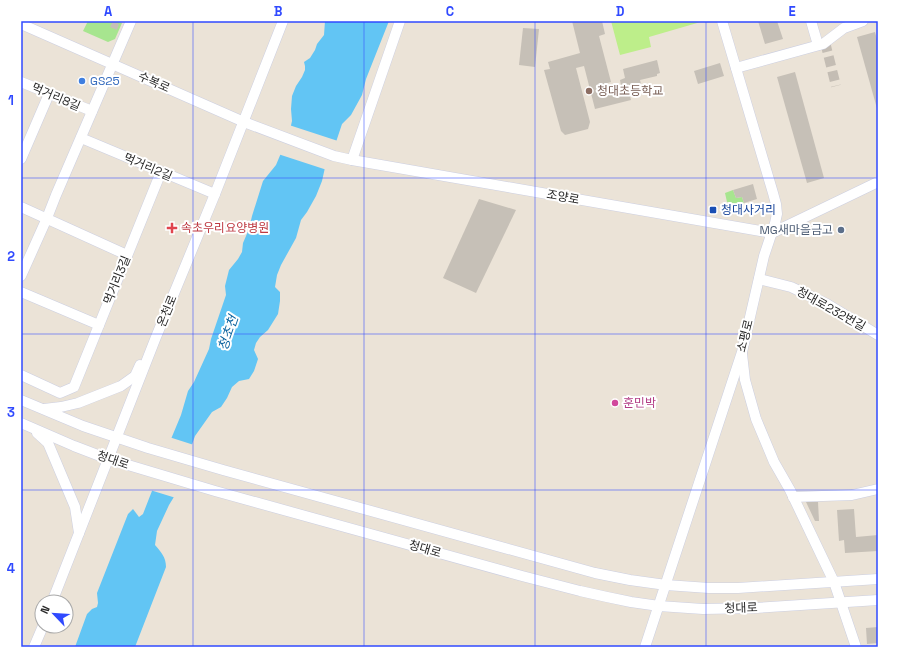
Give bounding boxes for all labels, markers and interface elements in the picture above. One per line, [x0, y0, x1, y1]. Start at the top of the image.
text: A [104, 3, 113, 20]
text: B [274, 3, 283, 20]
text: C [446, 3, 454, 20]
text: D [616, 3, 625, 20]
text: E [788, 3, 796, 20]
street label: 수복로 [136, 68, 172, 96]
place label: GS25 [90, 73, 120, 89]
marker: GS25 [77, 76, 87, 86]
street label: 먹거리8길 [29, 80, 83, 114]
place label: 청대초등학교 [597, 83, 663, 99]
marker: 청대초등학교 [584, 86, 594, 96]
text: 1 [8, 92, 14, 109]
street label: 먹거리2길 [121, 150, 175, 184]
street label: 조양로 [545, 186, 581, 208]
place label: 청대사거리 [721, 202, 776, 218]
marker: 청대사거리 [708, 205, 718, 215]
place label: 속초우리요양병원 [181, 220, 269, 236]
marker: 속초우리요양병원 [166, 222, 178, 234]
place label: MG새마을금고 [759, 222, 833, 238]
marker: MG새마을금고 [836, 225, 846, 235]
text: 2 [7, 248, 15, 265]
street label: 먹거리3길 [100, 253, 134, 307]
street label: 청대로232번길 [793, 283, 869, 335]
street label: 온천로 [153, 293, 181, 329]
water label: 청초천 [214, 312, 242, 353]
street label: 소평로 [733, 318, 757, 354]
place label: 훈민박 [623, 395, 656, 411]
marker: 훈민박 [610, 398, 620, 408]
text: 3 [7, 404, 15, 421]
street label: 청대로 [95, 447, 131, 473]
street label: 청대로 [407, 537, 443, 561]
text: 4 [7, 560, 15, 577]
north arrow [34, 594, 74, 634]
street label: 청대로 [724, 599, 758, 617]
text: N [37, 603, 53, 616]

